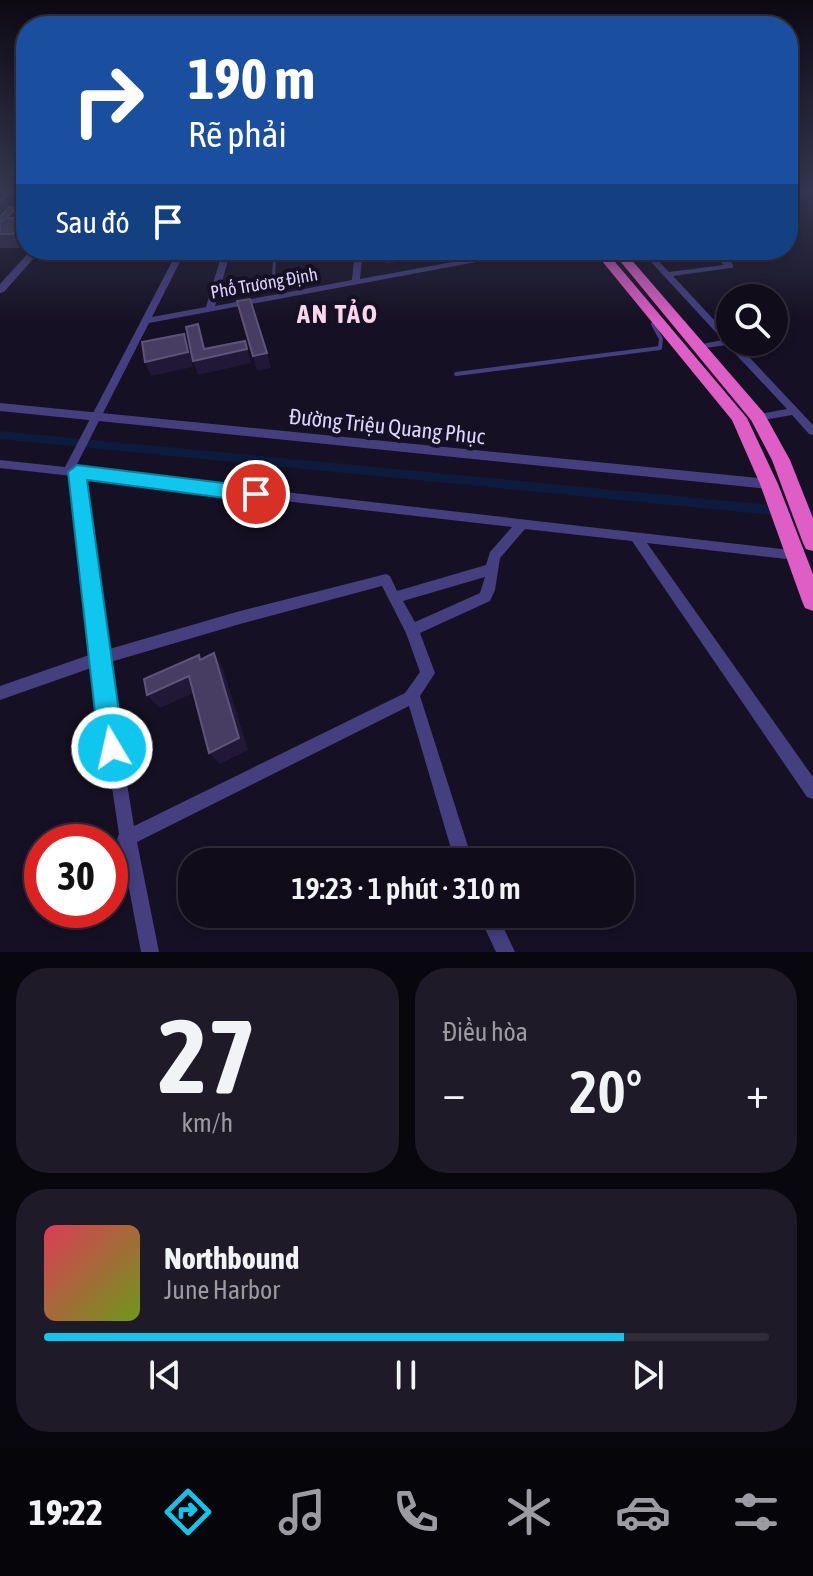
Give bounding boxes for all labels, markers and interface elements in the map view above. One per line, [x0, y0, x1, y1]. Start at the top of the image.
text: 190 m [188, 47, 315, 111]
icon: right [56, 48, 160, 152]
text: Rẽ phải [188, 113, 287, 155]
icon: arrive [146, 200, 190, 244]
text: Sau đó [56, 205, 130, 239]
street label: Phố Trương Định [209, 262, 319, 303]
map controls [716, 284, 788, 356]
button: search [716, 284, 788, 356]
district label: AN TẢO [296, 299, 379, 329]
street label: Đường Triệu Quang Phục [288, 403, 487, 449]
pin [222, 460, 290, 528]
icon: arrive [234, 472, 278, 516]
position arrow [70, 706, 154, 790]
speed limit sign: 30 [24, 824, 128, 928]
text: 19:23 · 1 phút · 310 m [291, 871, 521, 905]
text: 27 [158, 996, 256, 1115]
text: Điều hòa [443, 1017, 528, 1047]
text: 20° [569, 1057, 642, 1126]
text: − [443, 1067, 465, 1117]
text: + [746, 1067, 769, 1117]
text: km/h [181, 1108, 233, 1138]
text: Northbound [164, 1241, 299, 1275]
text: June Harbor [164, 1275, 280, 1305]
icon: previous [143, 1353, 187, 1397]
icon: pause [384, 1353, 428, 1397]
icon: next [626, 1353, 670, 1397]
icon: directions [160, 1484, 216, 1540]
icon: music [274, 1484, 330, 1540]
icon: phone [388, 1484, 444, 1540]
icon: climate [501, 1484, 557, 1540]
icon: car [615, 1484, 671, 1540]
icon: filters [728, 1484, 784, 1540]
text: 19:22 [29, 1491, 103, 1533]

